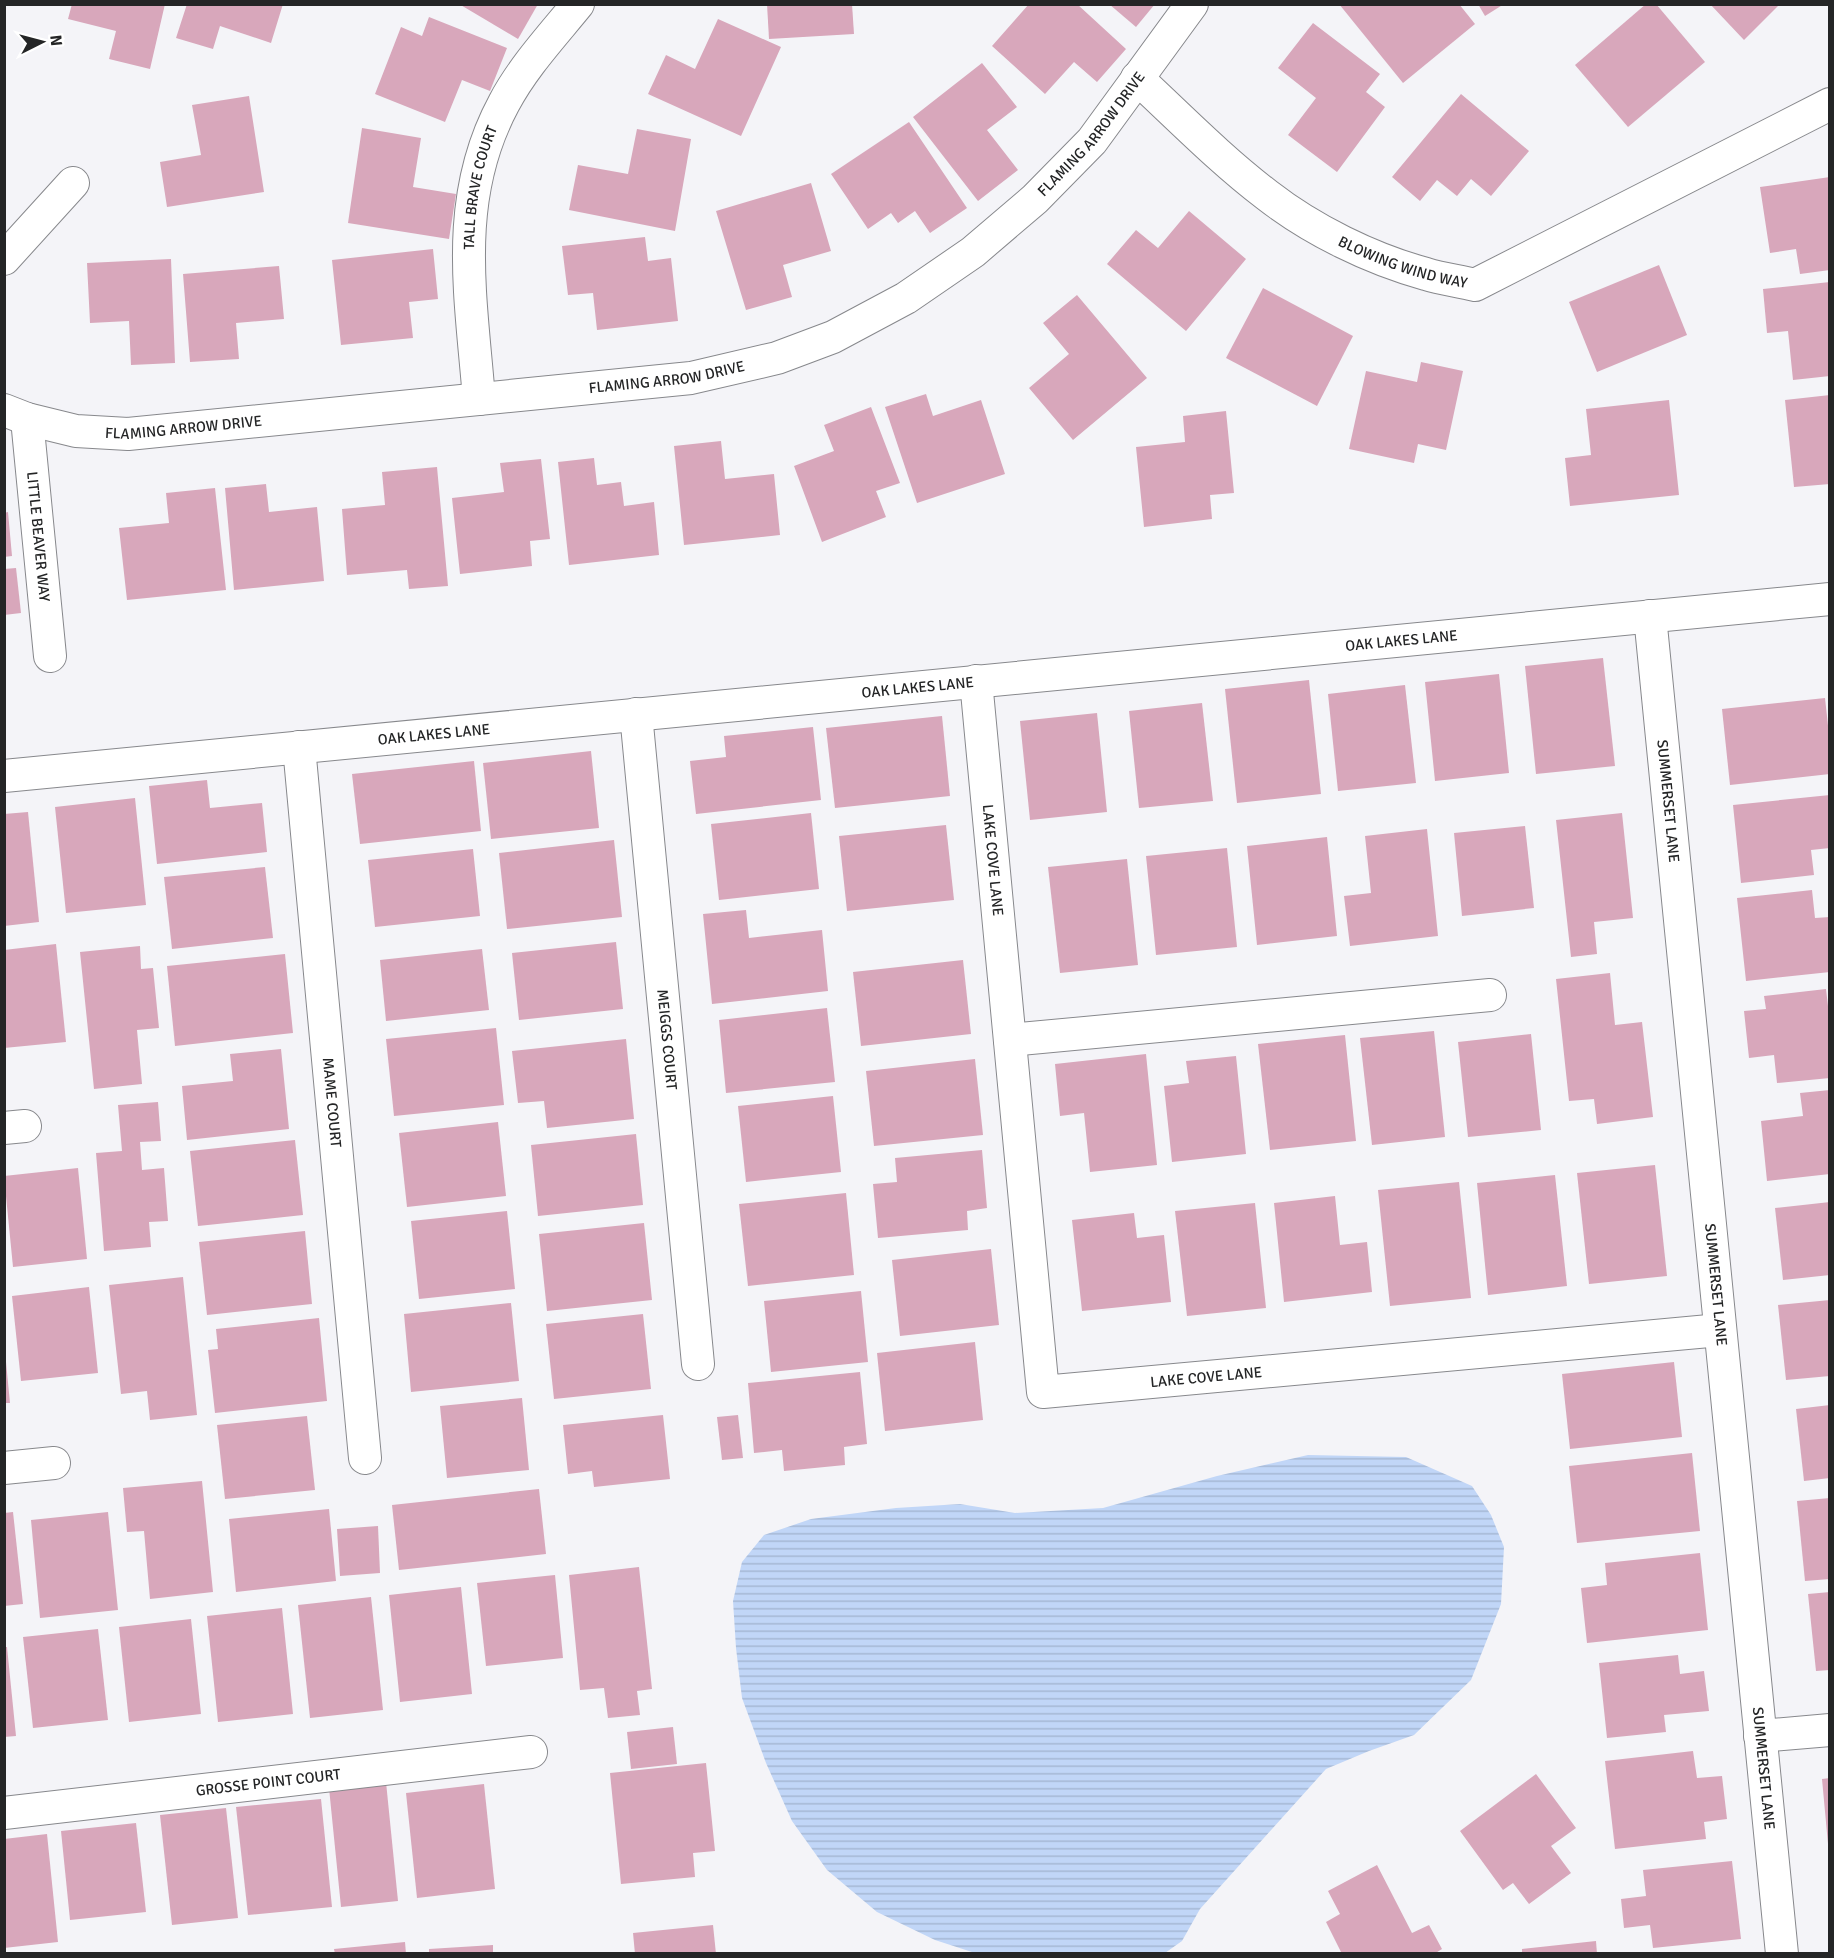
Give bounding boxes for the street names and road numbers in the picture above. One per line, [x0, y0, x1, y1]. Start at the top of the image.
street label: FLAMING ARROW DRIVE [1034, 68, 1149, 200]
street label: TALL BRAVE COURT [460, 122, 501, 250]
street label: BLOWING WIND WAY [1335, 232, 1469, 292]
street label: FLAMING ARROW DRIVE [588, 357, 746, 397]
street label: FLAMING ARROW DRIVE [105, 412, 263, 443]
street label: LITTLE BEAVER WAY [23, 471, 54, 603]
street label: OAK LAKES LANE [1344, 626, 1458, 655]
street label: OAK LAKES LANE [861, 673, 975, 702]
street label: OAK LAKES LANE [377, 720, 491, 749]
street label: SUMMERSET LANE [1653, 739, 1683, 863]
street label: LAKE COVE LANE [979, 803, 1007, 917]
street label: MEIGGS COURT [653, 988, 681, 1091]
street label: MAME COURT [319, 1057, 345, 1149]
street label: SUMMERSET LANE [1701, 1223, 1731, 1347]
street label: LAKE COVE LANE [1149, 1363, 1263, 1391]
street label: SUMMERSET LANE [1749, 1706, 1779, 1831]
street label: GROSSE POINT COURT [195, 1765, 342, 1800]

